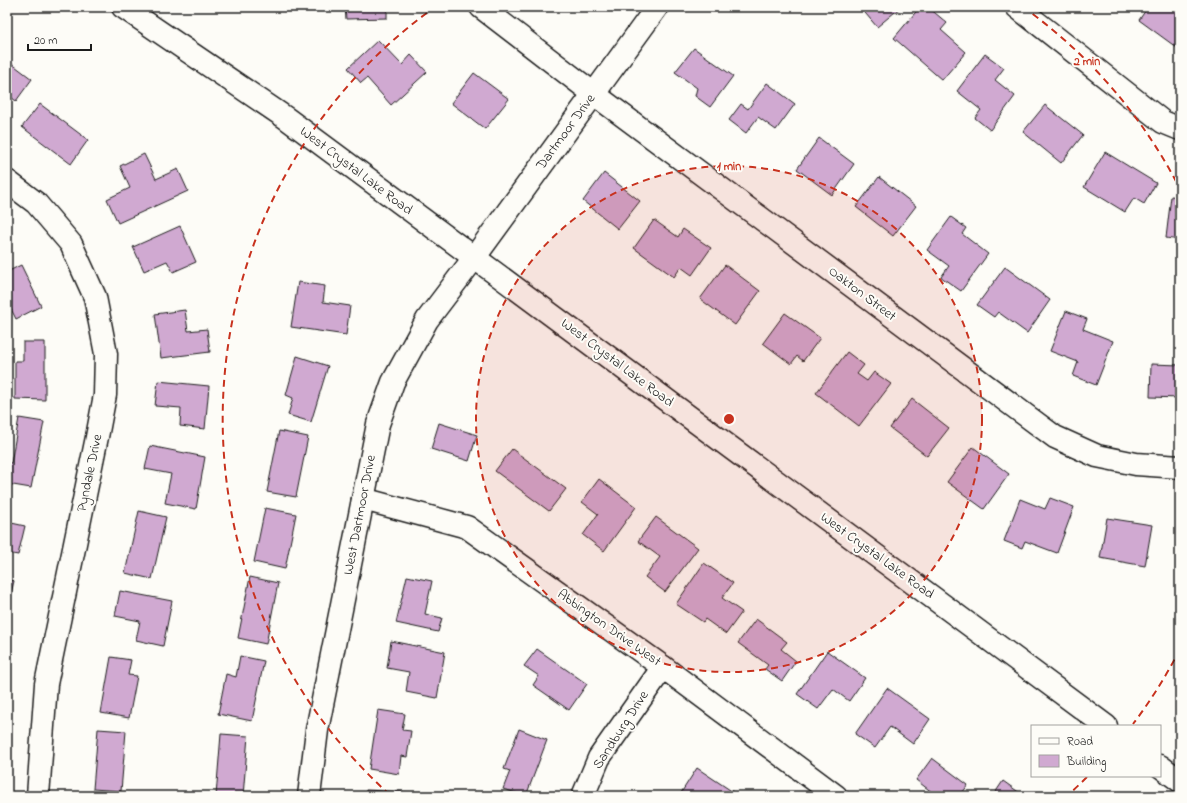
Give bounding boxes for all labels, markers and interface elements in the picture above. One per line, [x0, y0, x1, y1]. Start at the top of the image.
scale bar [28, 26, 91, 52]
text: 20 m [34, 32, 57, 50]
text: 2 min [1073, 53, 1100, 71]
street label: Dartmoor Drive [531, 89, 601, 175]
street label: West Crystal Lake Road [295, 122, 417, 221]
text: 1 min [717, 158, 741, 176]
street label: Oakton Street [824, 261, 901, 327]
street label: West Crystal Lake Road [556, 314, 678, 413]
centre of rings [722, 412, 736, 426]
street label: Pyndale Drive [72, 432, 110, 514]
street label: West Dartmoor Drive [338, 452, 382, 577]
street label: West Crystal Lake Road [815, 507, 939, 606]
street label: Abbington Drive West [552, 584, 666, 673]
street label: Sandburg Drive [588, 686, 656, 774]
legend [1031, 725, 1161, 777]
text: Road [1067, 733, 1093, 751]
text: Building [1066, 753, 1106, 772]

